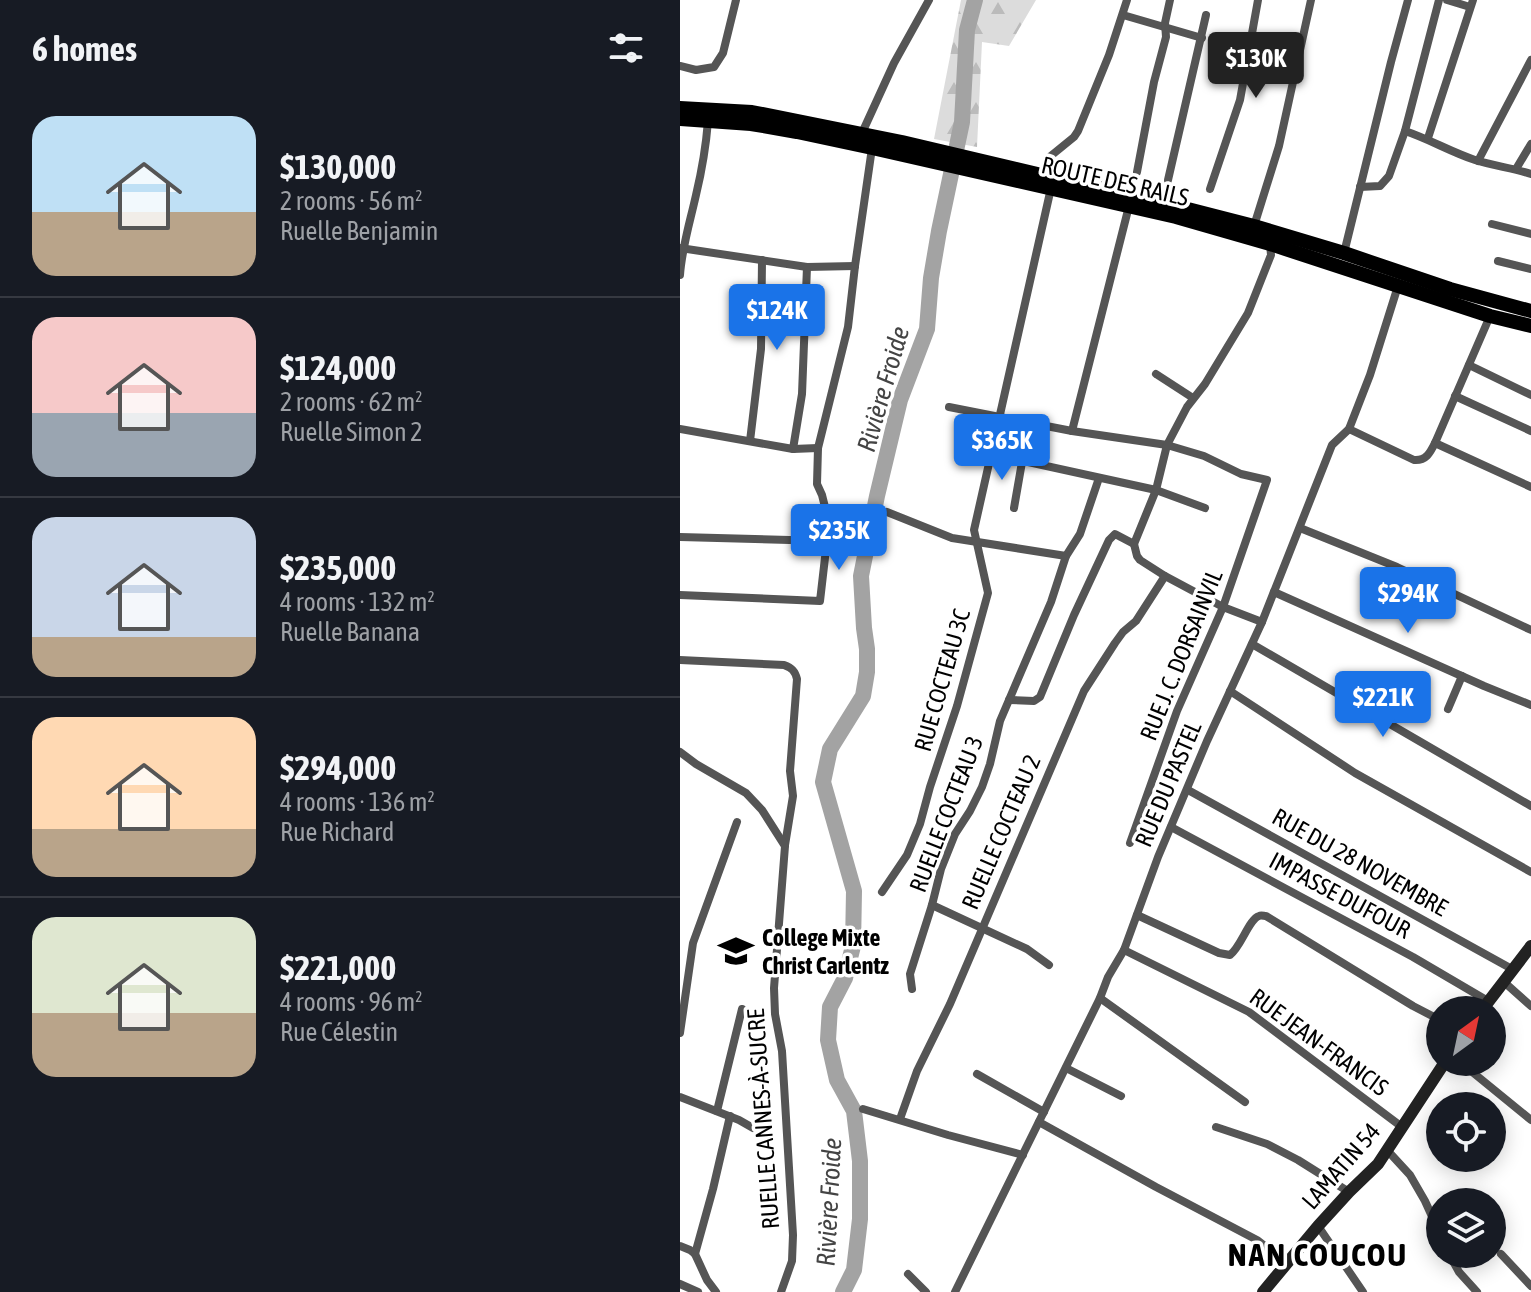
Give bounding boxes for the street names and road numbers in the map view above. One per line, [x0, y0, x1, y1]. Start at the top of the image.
street label: ROUTE DES RAILS [1039, 151, 1191, 211]
street label: RUE J. C. DORSAINVIL [1134, 565, 1228, 744]
street label: RUE COCTEAU 3C [909, 606, 975, 754]
street label: RUE DU PASTEL [1130, 717, 1207, 851]
street label: RUELLE COCTEAU 3 [904, 732, 988, 896]
street label: RUELLE COCTEAU 2 [956, 751, 1046, 913]
street label: RUE DU 28 NOVEMBRE [1268, 803, 1452, 921]
street label: IMPASSE DUFOUR [1265, 846, 1415, 944]
street label: RUE JEAN-FRANCIS [1245, 983, 1393, 1101]
street label: RUELLE CANNES-À-SUCRE [742, 1008, 784, 1230]
street label: LAMATIN 54 [1297, 1118, 1385, 1214]

